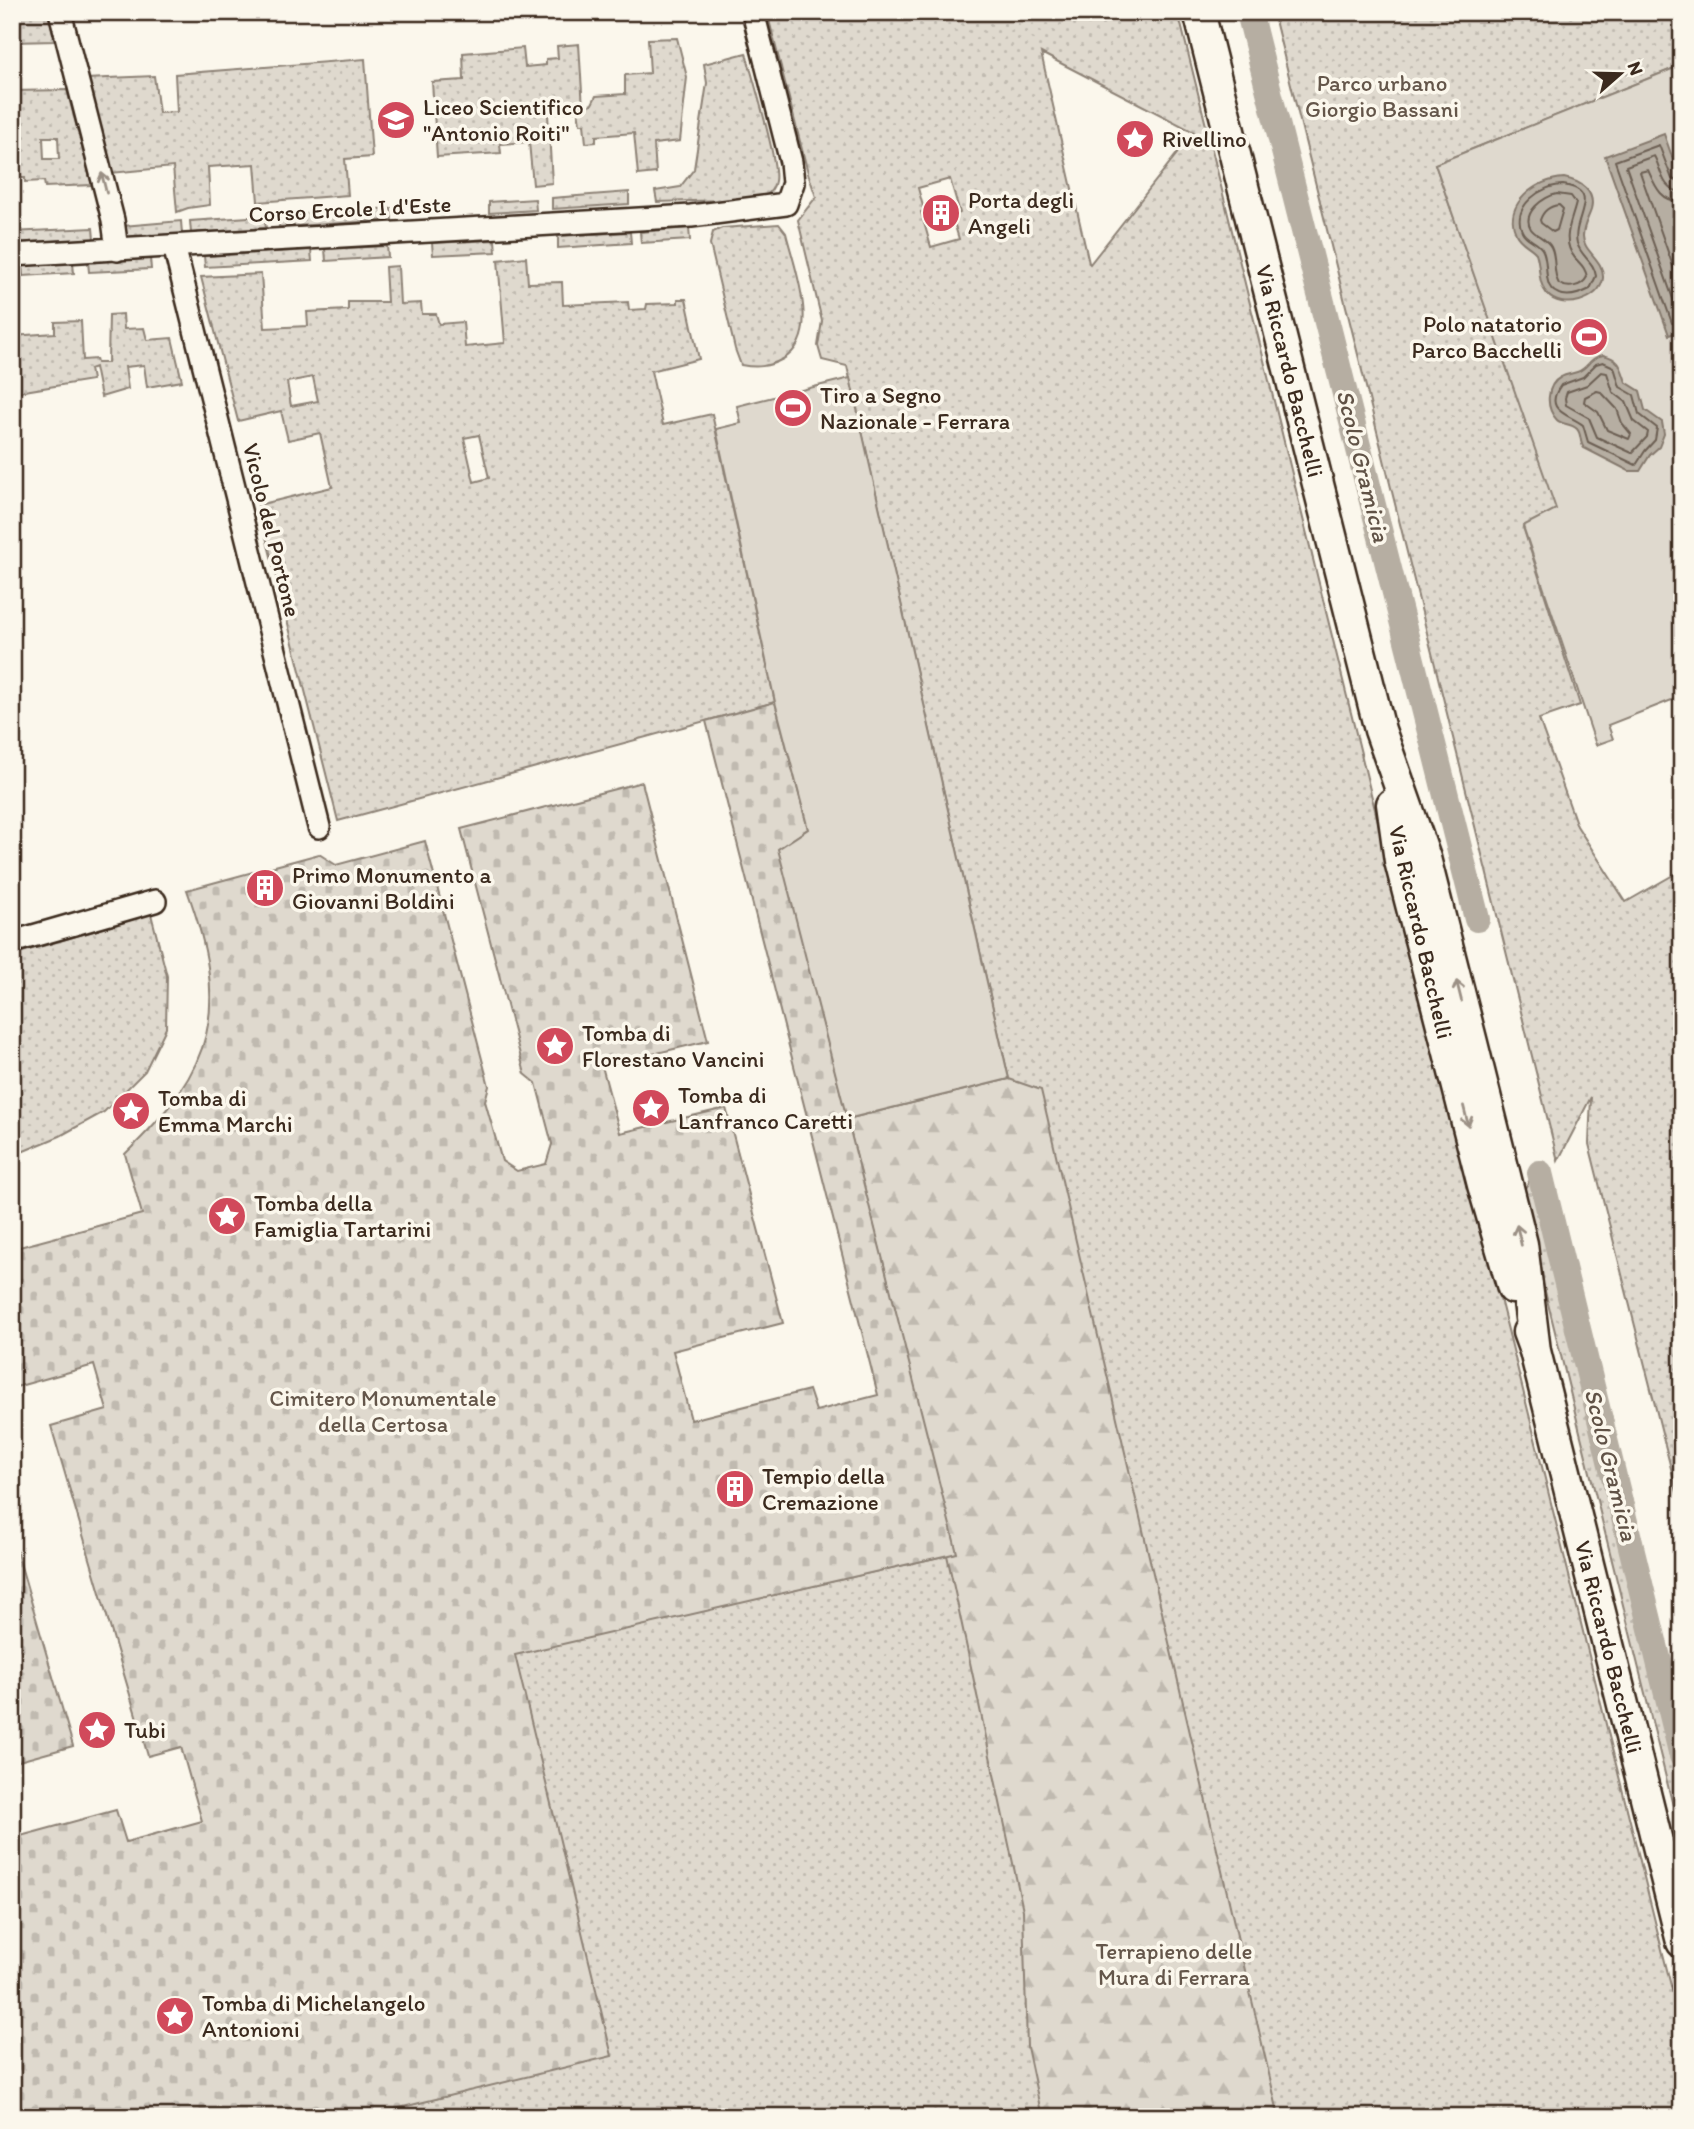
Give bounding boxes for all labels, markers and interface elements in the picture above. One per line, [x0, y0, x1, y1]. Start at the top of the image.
north arrow [1586, 38, 1656, 108]
text: N [1623, 58, 1649, 78]
park label: Parco urbano Giorgio Bassani [1305, 69, 1459, 123]
place label: Liceo Scientifico "Antonio Roiti" [423, 93, 584, 147]
school or university icon: Liceo Scientifico "Antonio Roiti" [375, 99, 417, 141]
place icon: Rivellino [1114, 118, 1156, 160]
place label: Rivellino [1162, 125, 1247, 153]
one-way arrow [97, 172, 110, 195]
place label: Porta degli Angeli [968, 186, 1074, 240]
street label: Corso Ercole I d'Este [248, 190, 452, 228]
building icon: Porta degli Angeli [920, 192, 962, 234]
street label: Via Riccardo Bacchelli [1250, 262, 1330, 480]
place label: Polo natatorio Parco Bacchelli [1411, 310, 1562, 364]
sports icon: Polo natatorio Parco Bacchelli [1568, 316, 1610, 358]
place label: Tiro a Segno Nazionale - Ferrara [820, 381, 1010, 435]
sports icon: Tiro a Segno Nazionale - Ferrara [772, 387, 814, 429]
water label: Scolo Gramicia [1331, 387, 1397, 546]
street label: Vicolo del Portone [237, 440, 307, 620]
street label: Via Riccardo Bacchelli [1383, 823, 1459, 1041]
place label: Primo Monumento a Giovanni Boldini [292, 861, 492, 915]
building icon: Primo Monumento a Giovanni Boldini [244, 867, 286, 909]
one-way arrow [1452, 980, 1465, 1003]
place label: Tomba di Florestano Vancini [582, 1019, 765, 1073]
place icon: Tomba di Florestano Vancini [534, 1025, 576, 1067]
place label: Tomba di Lanfranco Caretti [678, 1081, 853, 1135]
place label: Tomba di Emma Marchi [158, 1084, 293, 1138]
place icon: Tomba di Lanfranco Caretti [630, 1087, 672, 1129]
place icon: Tomba di Emma Marchi [110, 1090, 152, 1132]
one-way arrow [1460, 1104, 1473, 1127]
place label: Tomba della Famiglia Tartarini [254, 1189, 431, 1243]
place icon: Tomba della Famiglia Tartarini [206, 1195, 248, 1237]
one-way arrow [1512, 1224, 1526, 1247]
park label: Cimitero Monumentale della Certosa [269, 1384, 497, 1438]
water label: Scolo Gramicia [1579, 1386, 1645, 1545]
place label: Tempio della Cremazione [762, 1462, 885, 1516]
building icon: Tempio della Cremazione [714, 1468, 756, 1510]
street label: Via Riccardo Bacchelli [1569, 1538, 1649, 1756]
place icon: Tubi [76, 1709, 118, 1751]
place label: Tubi [124, 1716, 166, 1744]
park label: Terrapieno delle Mura di Ferrara [1096, 1937, 1252, 1991]
place label: Tomba di Michelangelo Antonioni [202, 1989, 425, 2043]
place icon: Tomba di Michelangelo Antonioni [154, 1995, 196, 2037]

